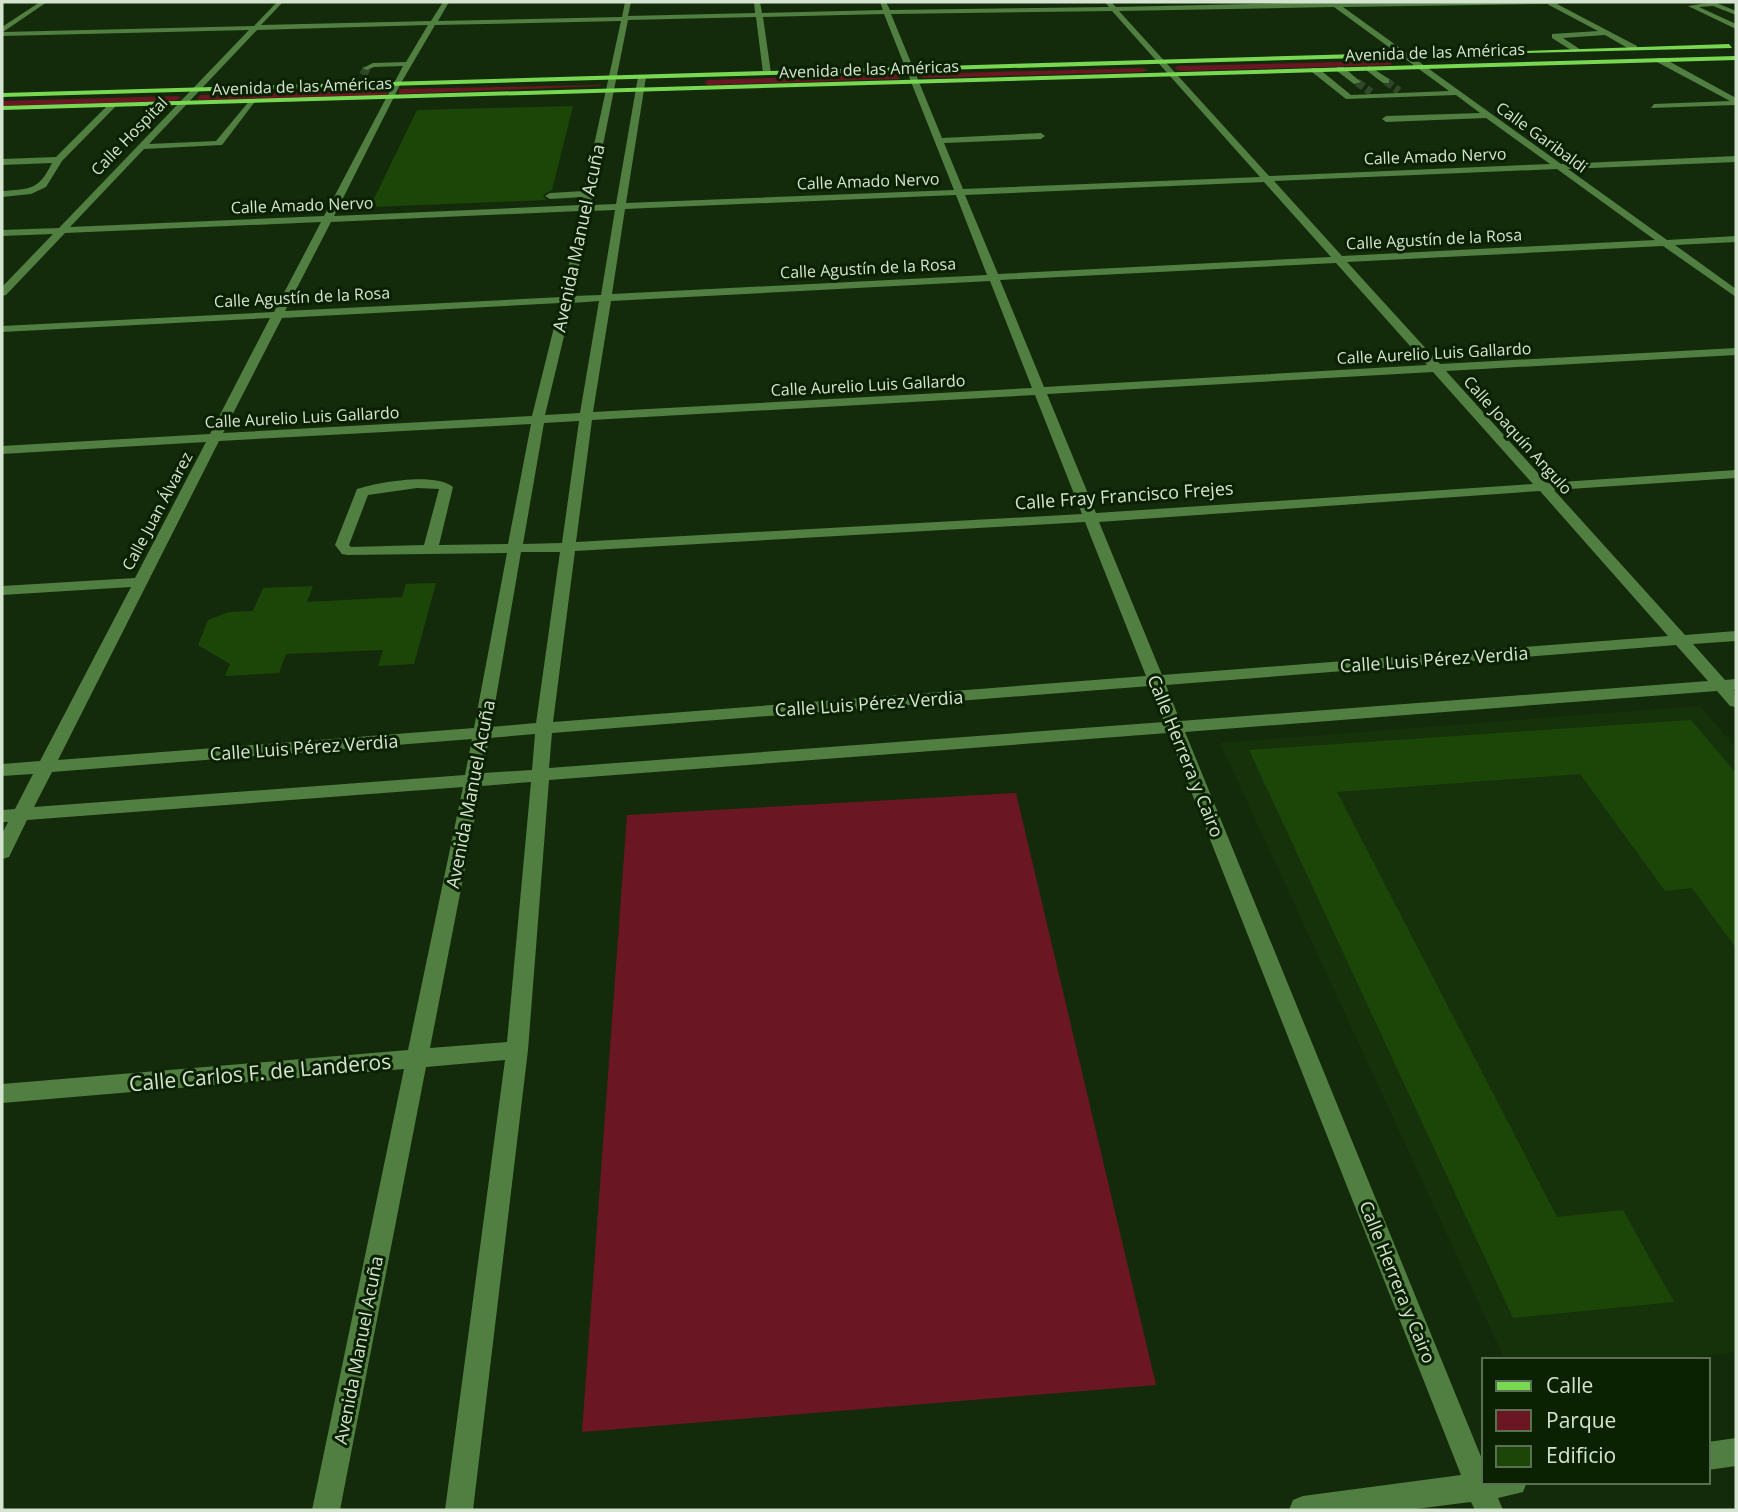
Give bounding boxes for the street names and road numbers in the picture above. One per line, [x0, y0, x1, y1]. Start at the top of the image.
street label: Avenida de las Américas [1345, 38, 1525, 66]
street label: Avenida de las Américas [779, 55, 959, 83]
street label: Avenida de las Américas [212, 72, 392, 100]
street label: Calle Hospital [86, 92, 172, 180]
street label: Calle Garibaldi [1492, 96, 1592, 178]
street label: Avenida Manuel Acuña [546, 142, 610, 334]
street label: Calle Amado Nervo [1363, 143, 1507, 169]
street label: Calle Amado Nervo [796, 168, 940, 194]
street label: Calle Amado Nervo [230, 192, 374, 218]
street label: Calle Agustín de la Rosa [1345, 223, 1523, 255]
street label: Calle Agustín de la Rosa [779, 252, 957, 284]
street label: Calle Agustín de la Rosa [213, 281, 391, 313]
street label: Calle Aurelio Luis Gallardo [1336, 337, 1532, 369]
street label: Calle Aurelio Luis Gallardo [770, 369, 966, 401]
street label: Calle Joaquín Angulo [1459, 371, 1577, 499]
street label: Calle Aurelio Luis Gallardo [204, 401, 400, 433]
street label: Calle Juan Álvarez [116, 448, 198, 574]
street label: Calle Fray Francisco Frejes [1014, 475, 1234, 515]
street label: Calle Luis Pérez Verdia [1339, 640, 1529, 678]
street label: Calle Herrera y Cairo [1142, 671, 1230, 841]
street label: Calle Luis Pérez Verdia [774, 684, 964, 722]
street label: Avenida Manuel Acuña [440, 698, 500, 890]
street label: Calle Luis Pérez Verdia [209, 728, 399, 766]
street label: Calle Carlos F. de Landeros [128, 1047, 392, 1097]
street label: Calle Herrera y Cairo [1354, 1197, 1442, 1367]
street label: Avenida Manuel Acuña [328, 1254, 388, 1446]

